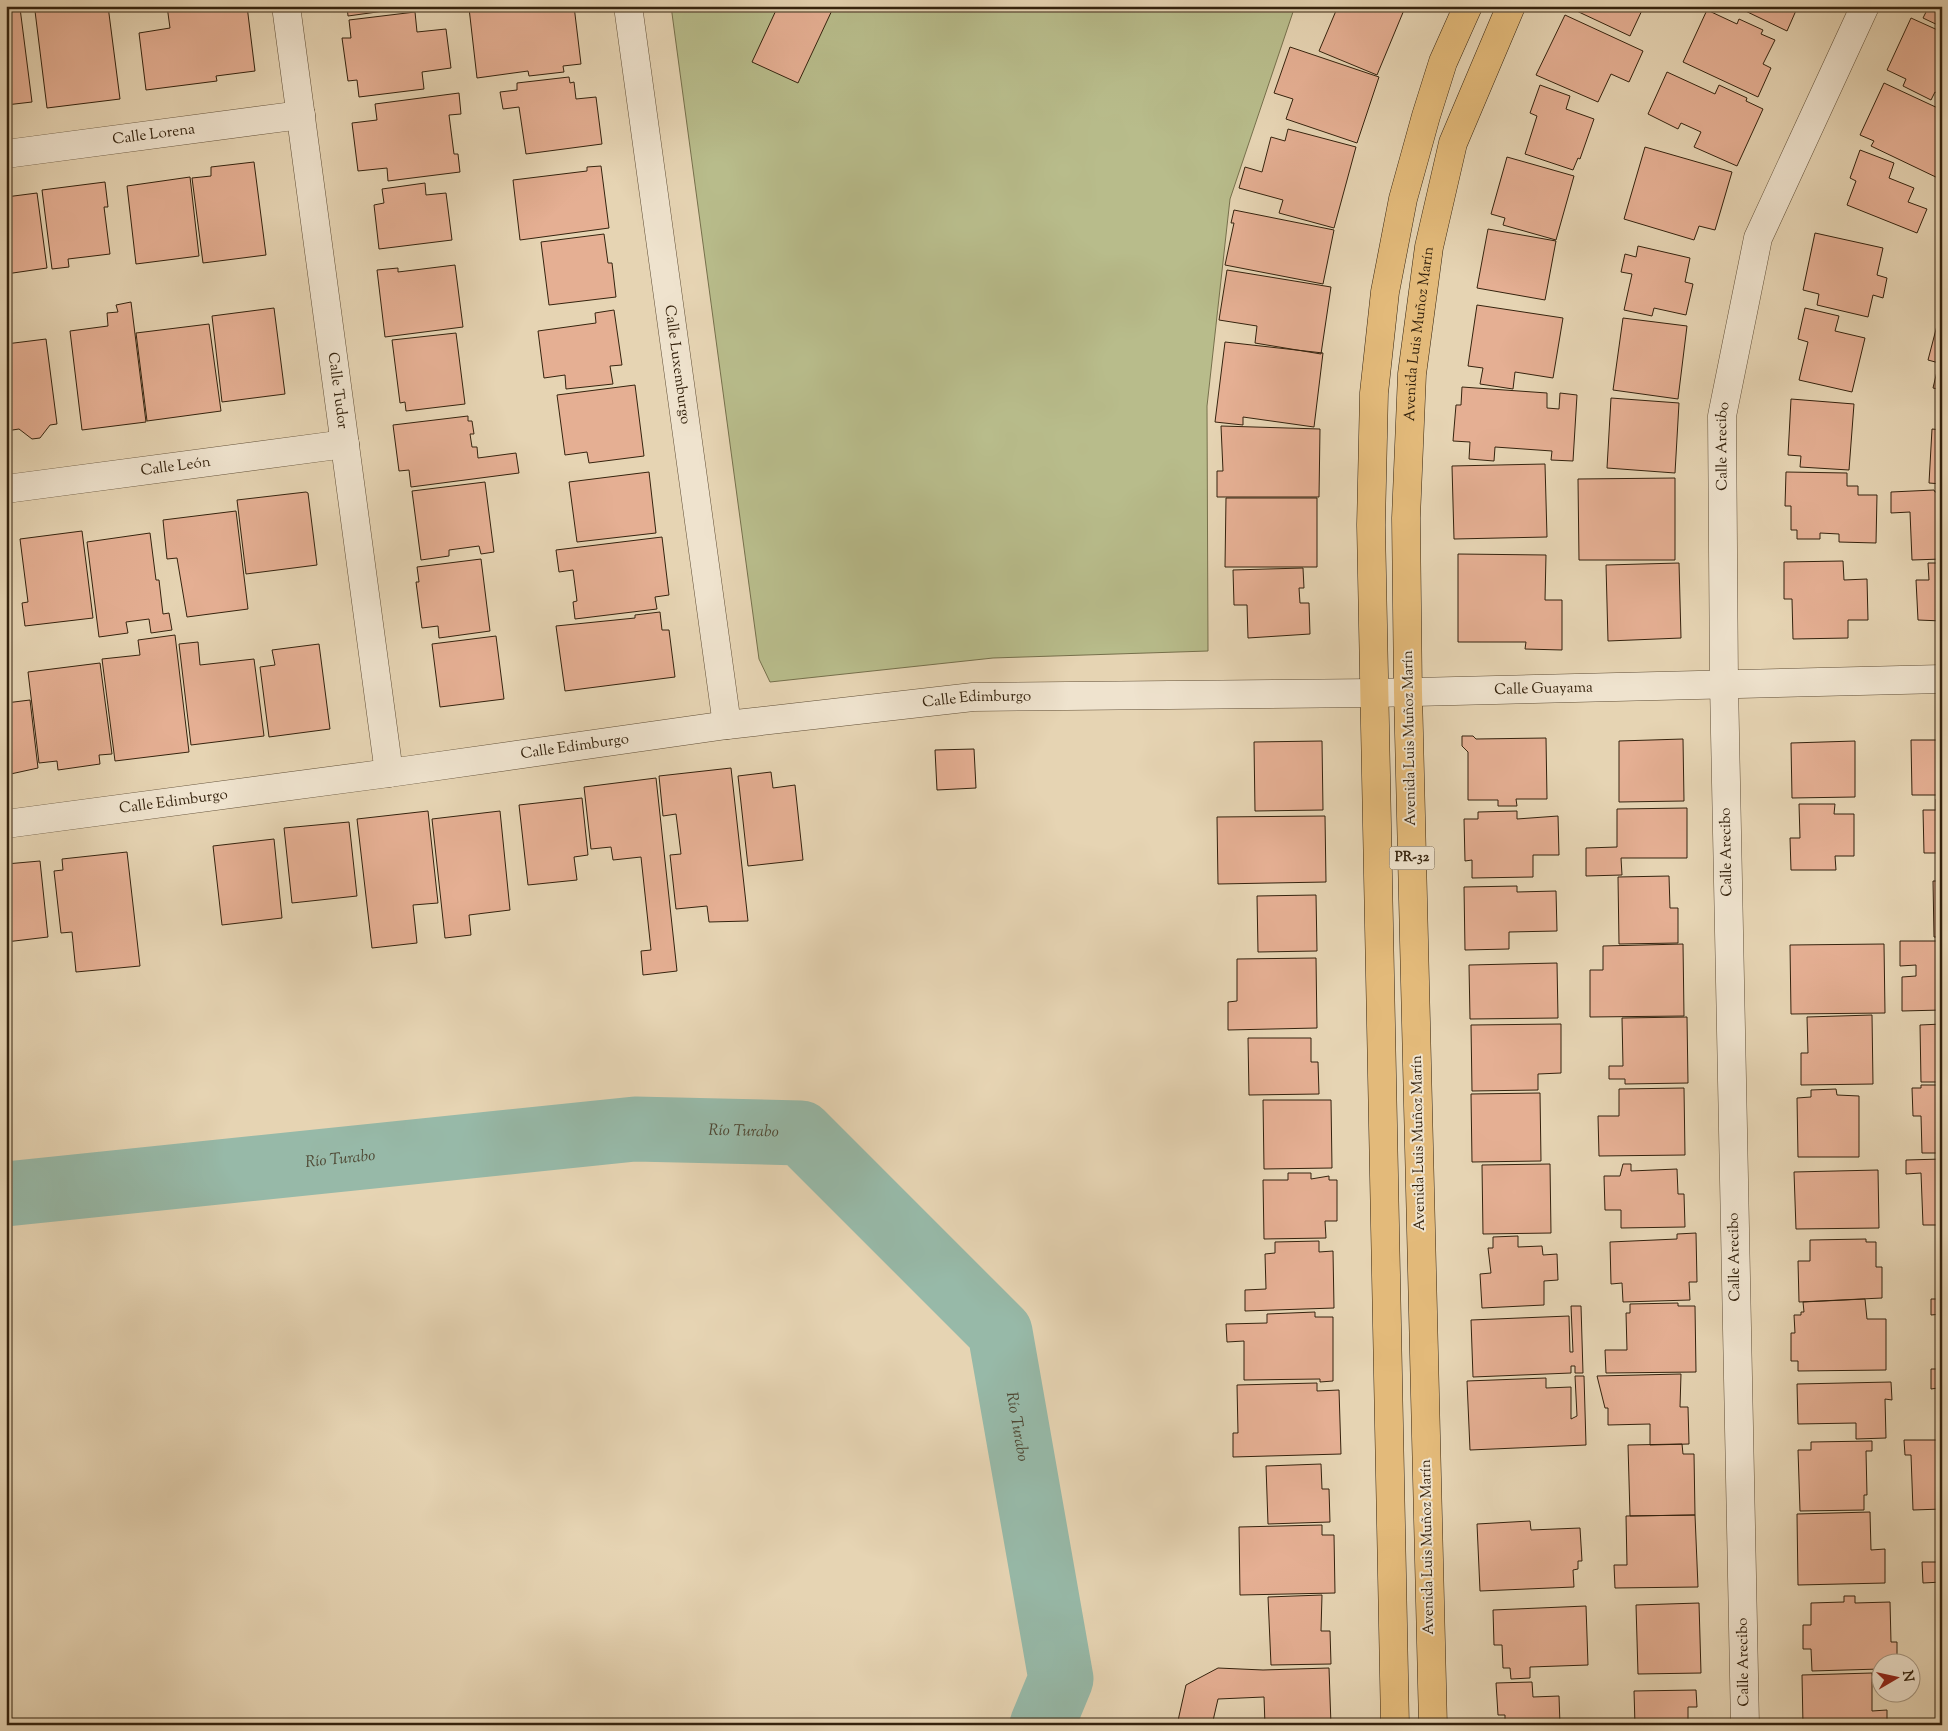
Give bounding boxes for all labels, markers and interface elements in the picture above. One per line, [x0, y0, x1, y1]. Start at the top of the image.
street label: Calle Lorena [111, 119, 196, 150]
street label: Avenida Luis Muñoz Marín [1400, 245, 1439, 422]
street label: Calle Luxemburgo [659, 304, 696, 426]
street label: Calle Tudor [322, 351, 353, 431]
street label: Calle Arecibo [1711, 400, 1735, 491]
street label: Calle León [139, 451, 212, 482]
street label: Avenida Luis Muñoz Marín [1398, 650, 1422, 826]
street label: Calle Guayama [1494, 677, 1593, 701]
street label: Calle Edimburgo [921, 686, 1031, 713]
street label: Calle Edimburgo [519, 729, 630, 765]
street label: Calle Edimburgo [118, 784, 229, 819]
street label: Calle Arecibo [1716, 807, 1738, 897]
road number: PR-32 [1390, 846, 1434, 870]
street label: Avenida Luis Muñoz Marín [1407, 1055, 1431, 1231]
water label: Río Turabo [708, 1119, 779, 1144]
water label: Río Turabo [304, 1144, 376, 1175]
street label: Calle Arecibo [1724, 1212, 1746, 1302]
water label: Río Turabo [999, 1390, 1034, 1463]
street label: Avenida Luis Muñoz Marín [1416, 1459, 1440, 1635]
street label: Calle Arecibo [1733, 1617, 1755, 1707]
north arrow [1870, 1654, 1920, 1704]
text: N [1896, 1669, 1918, 1683]

